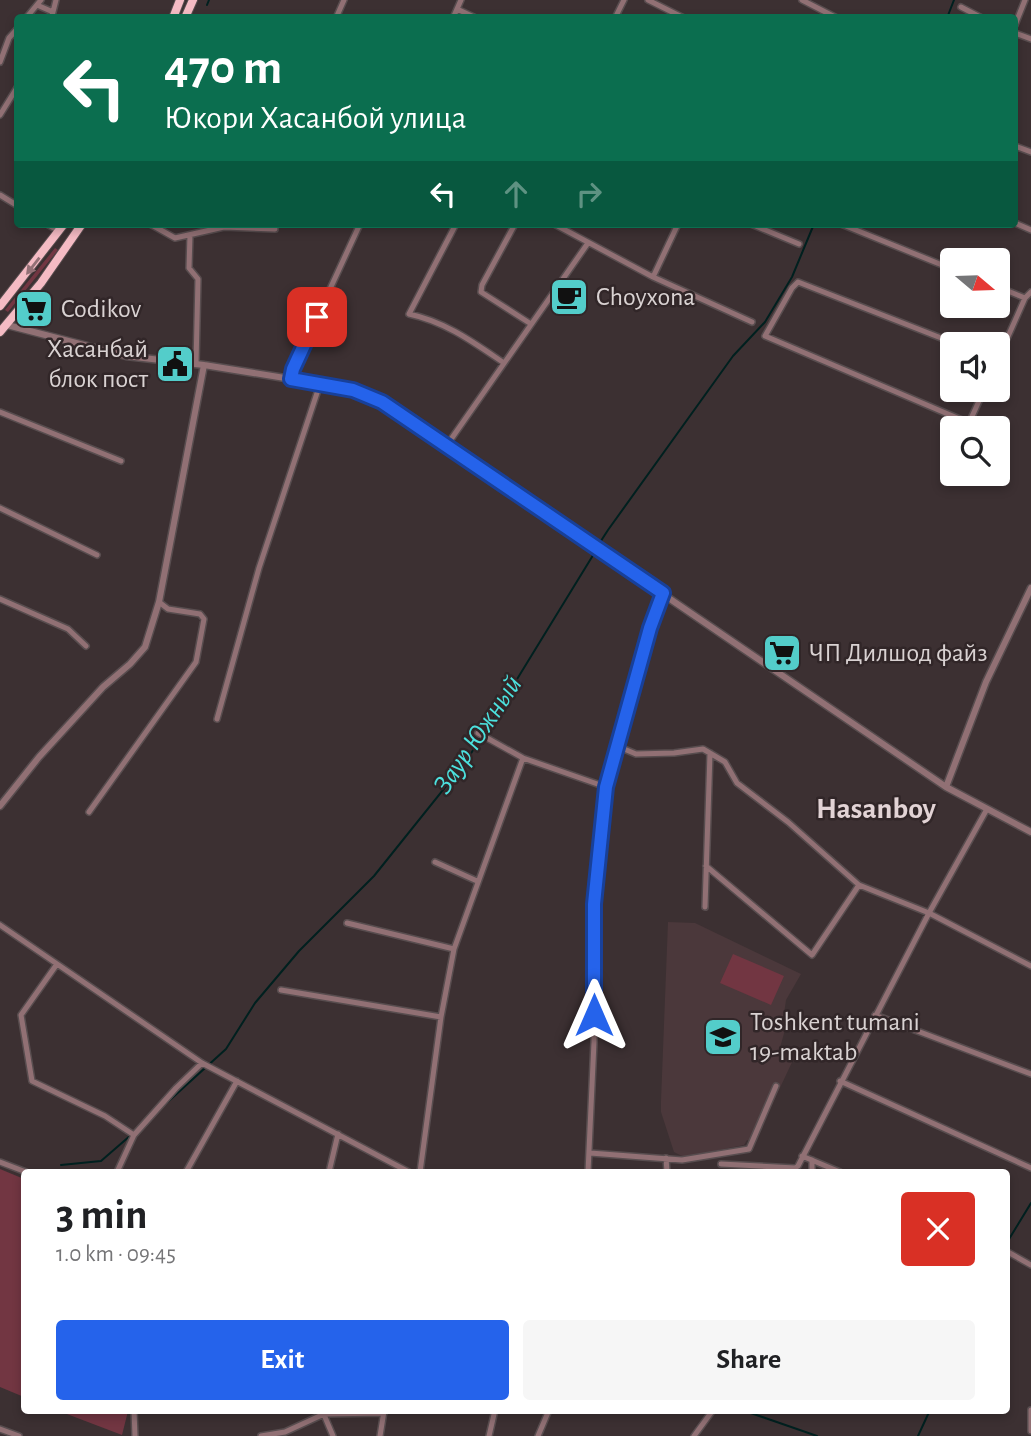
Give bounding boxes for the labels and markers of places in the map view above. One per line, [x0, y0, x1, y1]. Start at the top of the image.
cafe icon: Choyxona [548, 276, 590, 318]
place label: Choyxona [596, 284, 695, 310]
pin [287, 287, 347, 347]
supermarket icon: Codikov [13, 288, 55, 330]
place label: Codikov [61, 296, 141, 322]
place label: Хасанбай блок пост [47, 336, 149, 392]
public building icon: Хасанбай блок пост [154, 343, 196, 385]
supermarket icon: ЧП Дилшод файз [761, 632, 803, 674]
place label: ЧП Дилшод файз [809, 640, 988, 666]
place label: Toshkent tumani 19-maktab [750, 1009, 920, 1065]
school or university icon: Toshkent tumani 19-maktab [702, 1016, 744, 1058]

